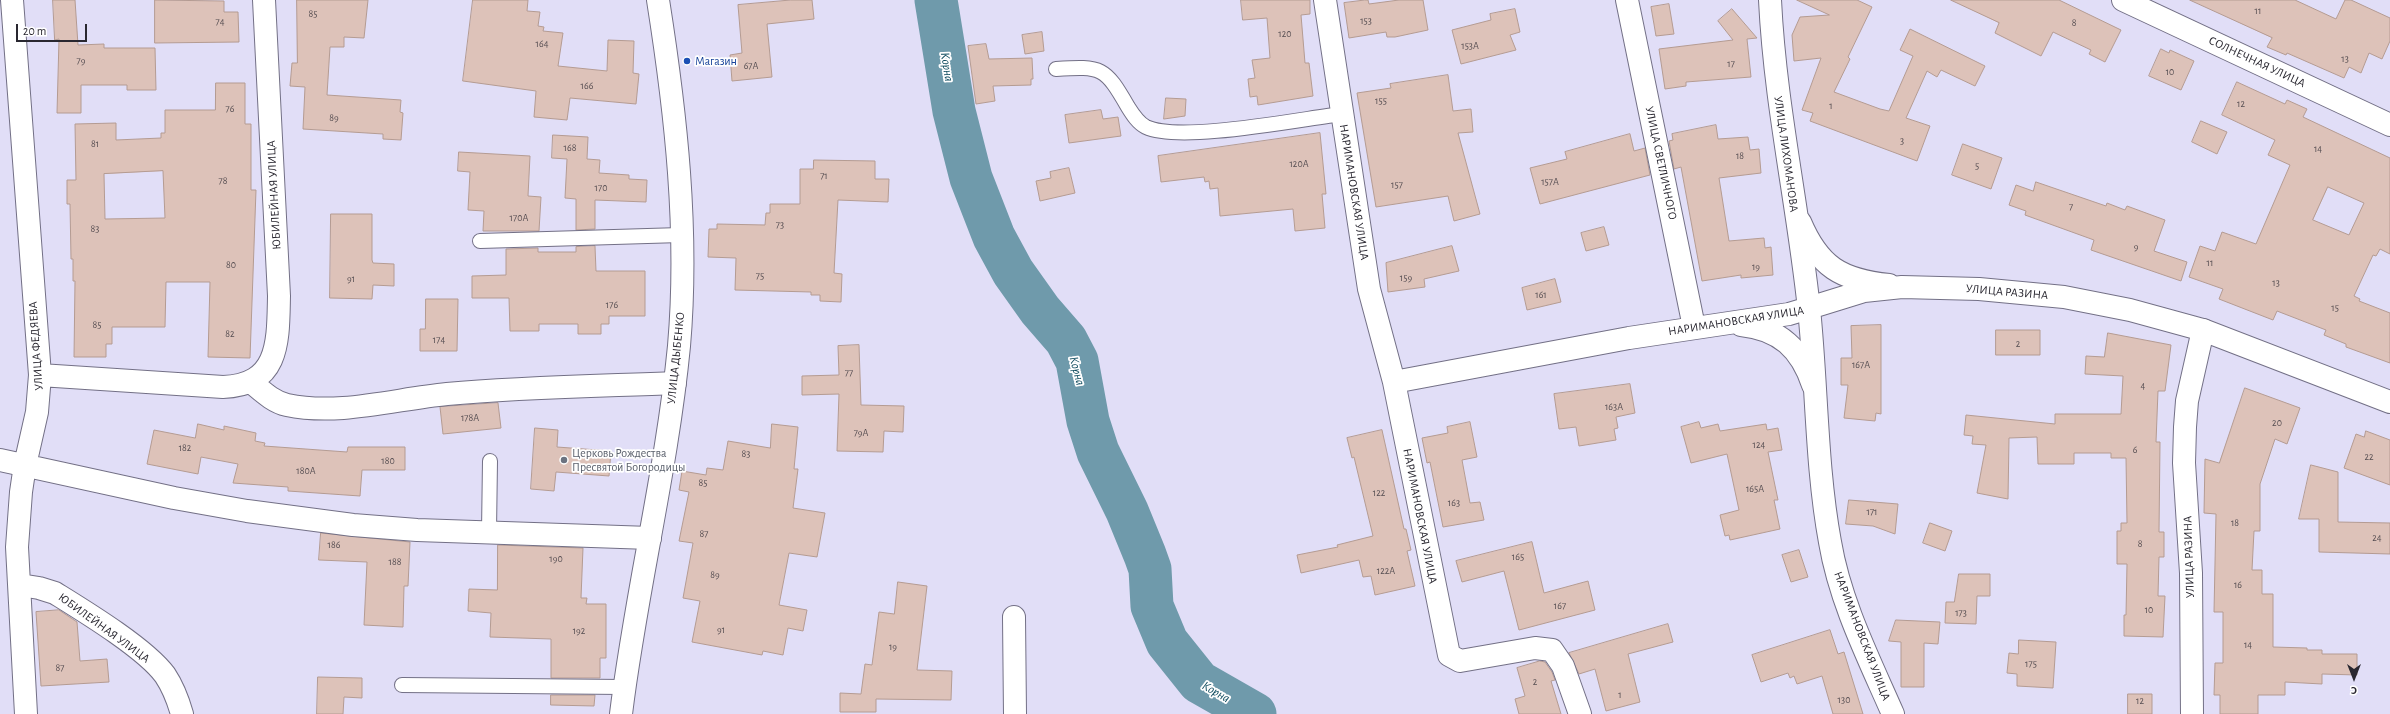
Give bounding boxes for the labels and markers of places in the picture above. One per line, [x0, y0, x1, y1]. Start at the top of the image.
place label: Магазин [695, 54, 737, 68]
marker: Магазин [682, 56, 692, 66]
place label: Церковь Рождества Пресвятой Богородицы [572, 446, 685, 474]
marker: Церковь Рождества Пресвятой Богородицы [559, 455, 569, 465]

